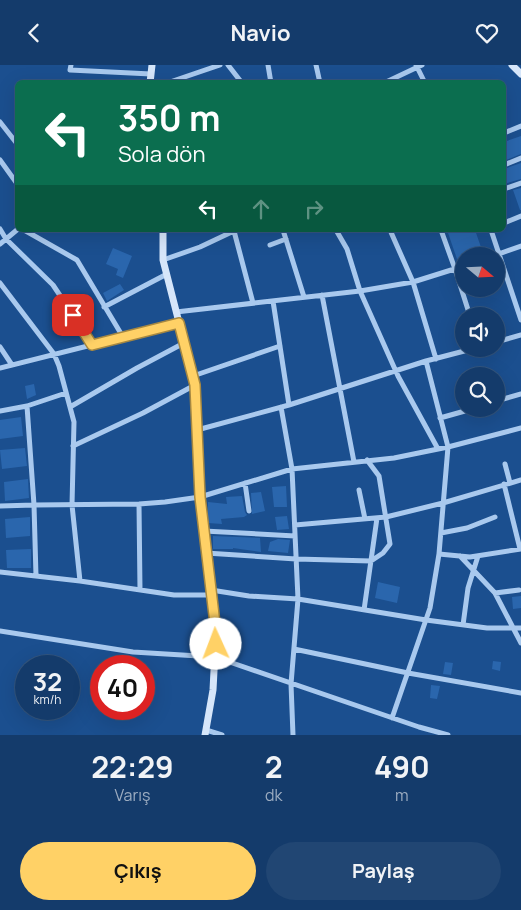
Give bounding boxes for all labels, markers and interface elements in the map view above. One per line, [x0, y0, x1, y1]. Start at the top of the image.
text: Navio [231, 18, 290, 48]
icon: back [20, 19, 48, 47]
icon: heart [473, 19, 501, 47]
text: 350 m [118, 94, 220, 142]
icon: left [35, 100, 100, 165]
text: Sola dön [118, 139, 205, 169]
icon: left [194, 195, 222, 223]
icon: ahead [247, 195, 275, 223]
icon: right [300, 195, 328, 223]
north arrow [455, 247, 505, 297]
map controls [455, 247, 505, 417]
pin [52, 294, 94, 336]
icon: arrive [59, 301, 87, 329]
button: sound [455, 307, 505, 357]
button: search [455, 367, 505, 417]
position arrow [189, 617, 241, 669]
speed limit sign: 40 [90, 655, 155, 720]
text: 32 [33, 664, 62, 699]
text: km/h [34, 691, 61, 708]
text: 22:29 [91, 746, 174, 787]
text: 2 [265, 746, 283, 787]
text: 490 [374, 746, 430, 787]
text: Varış [115, 784, 150, 806]
text: dk [265, 784, 283, 806]
text: m [395, 784, 409, 806]
button: Çıkış [20, 842, 256, 900]
button: Paylaş [266, 842, 501, 900]

